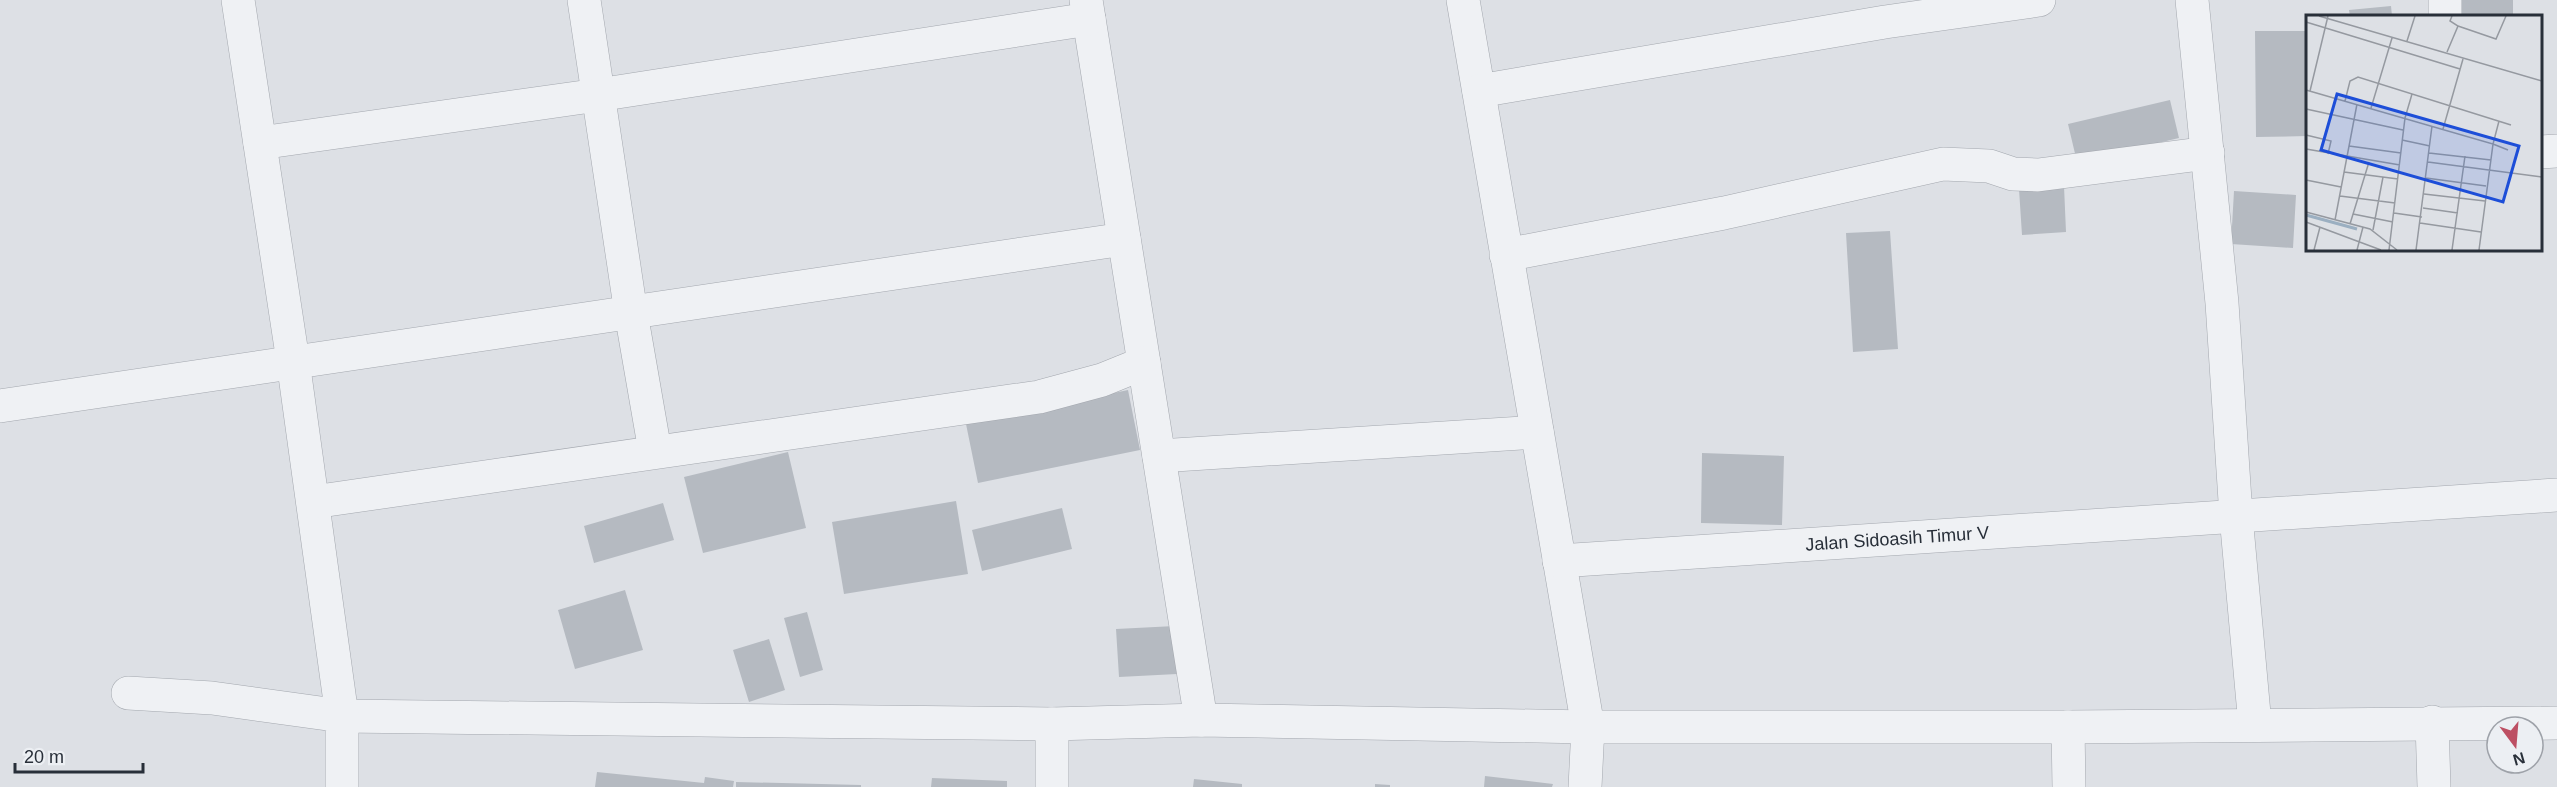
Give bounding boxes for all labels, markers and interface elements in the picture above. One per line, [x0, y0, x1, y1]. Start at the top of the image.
inset map [2306, 15, 2542, 250]
street label: Jalan Sidoasih Timur V [1805, 523, 1990, 555]
north arrow [2485, 715, 2545, 775]
scale bar [15, 736, 142, 774]
text: 20 m [24, 747, 64, 767]
text: N [2511, 749, 2527, 769]

